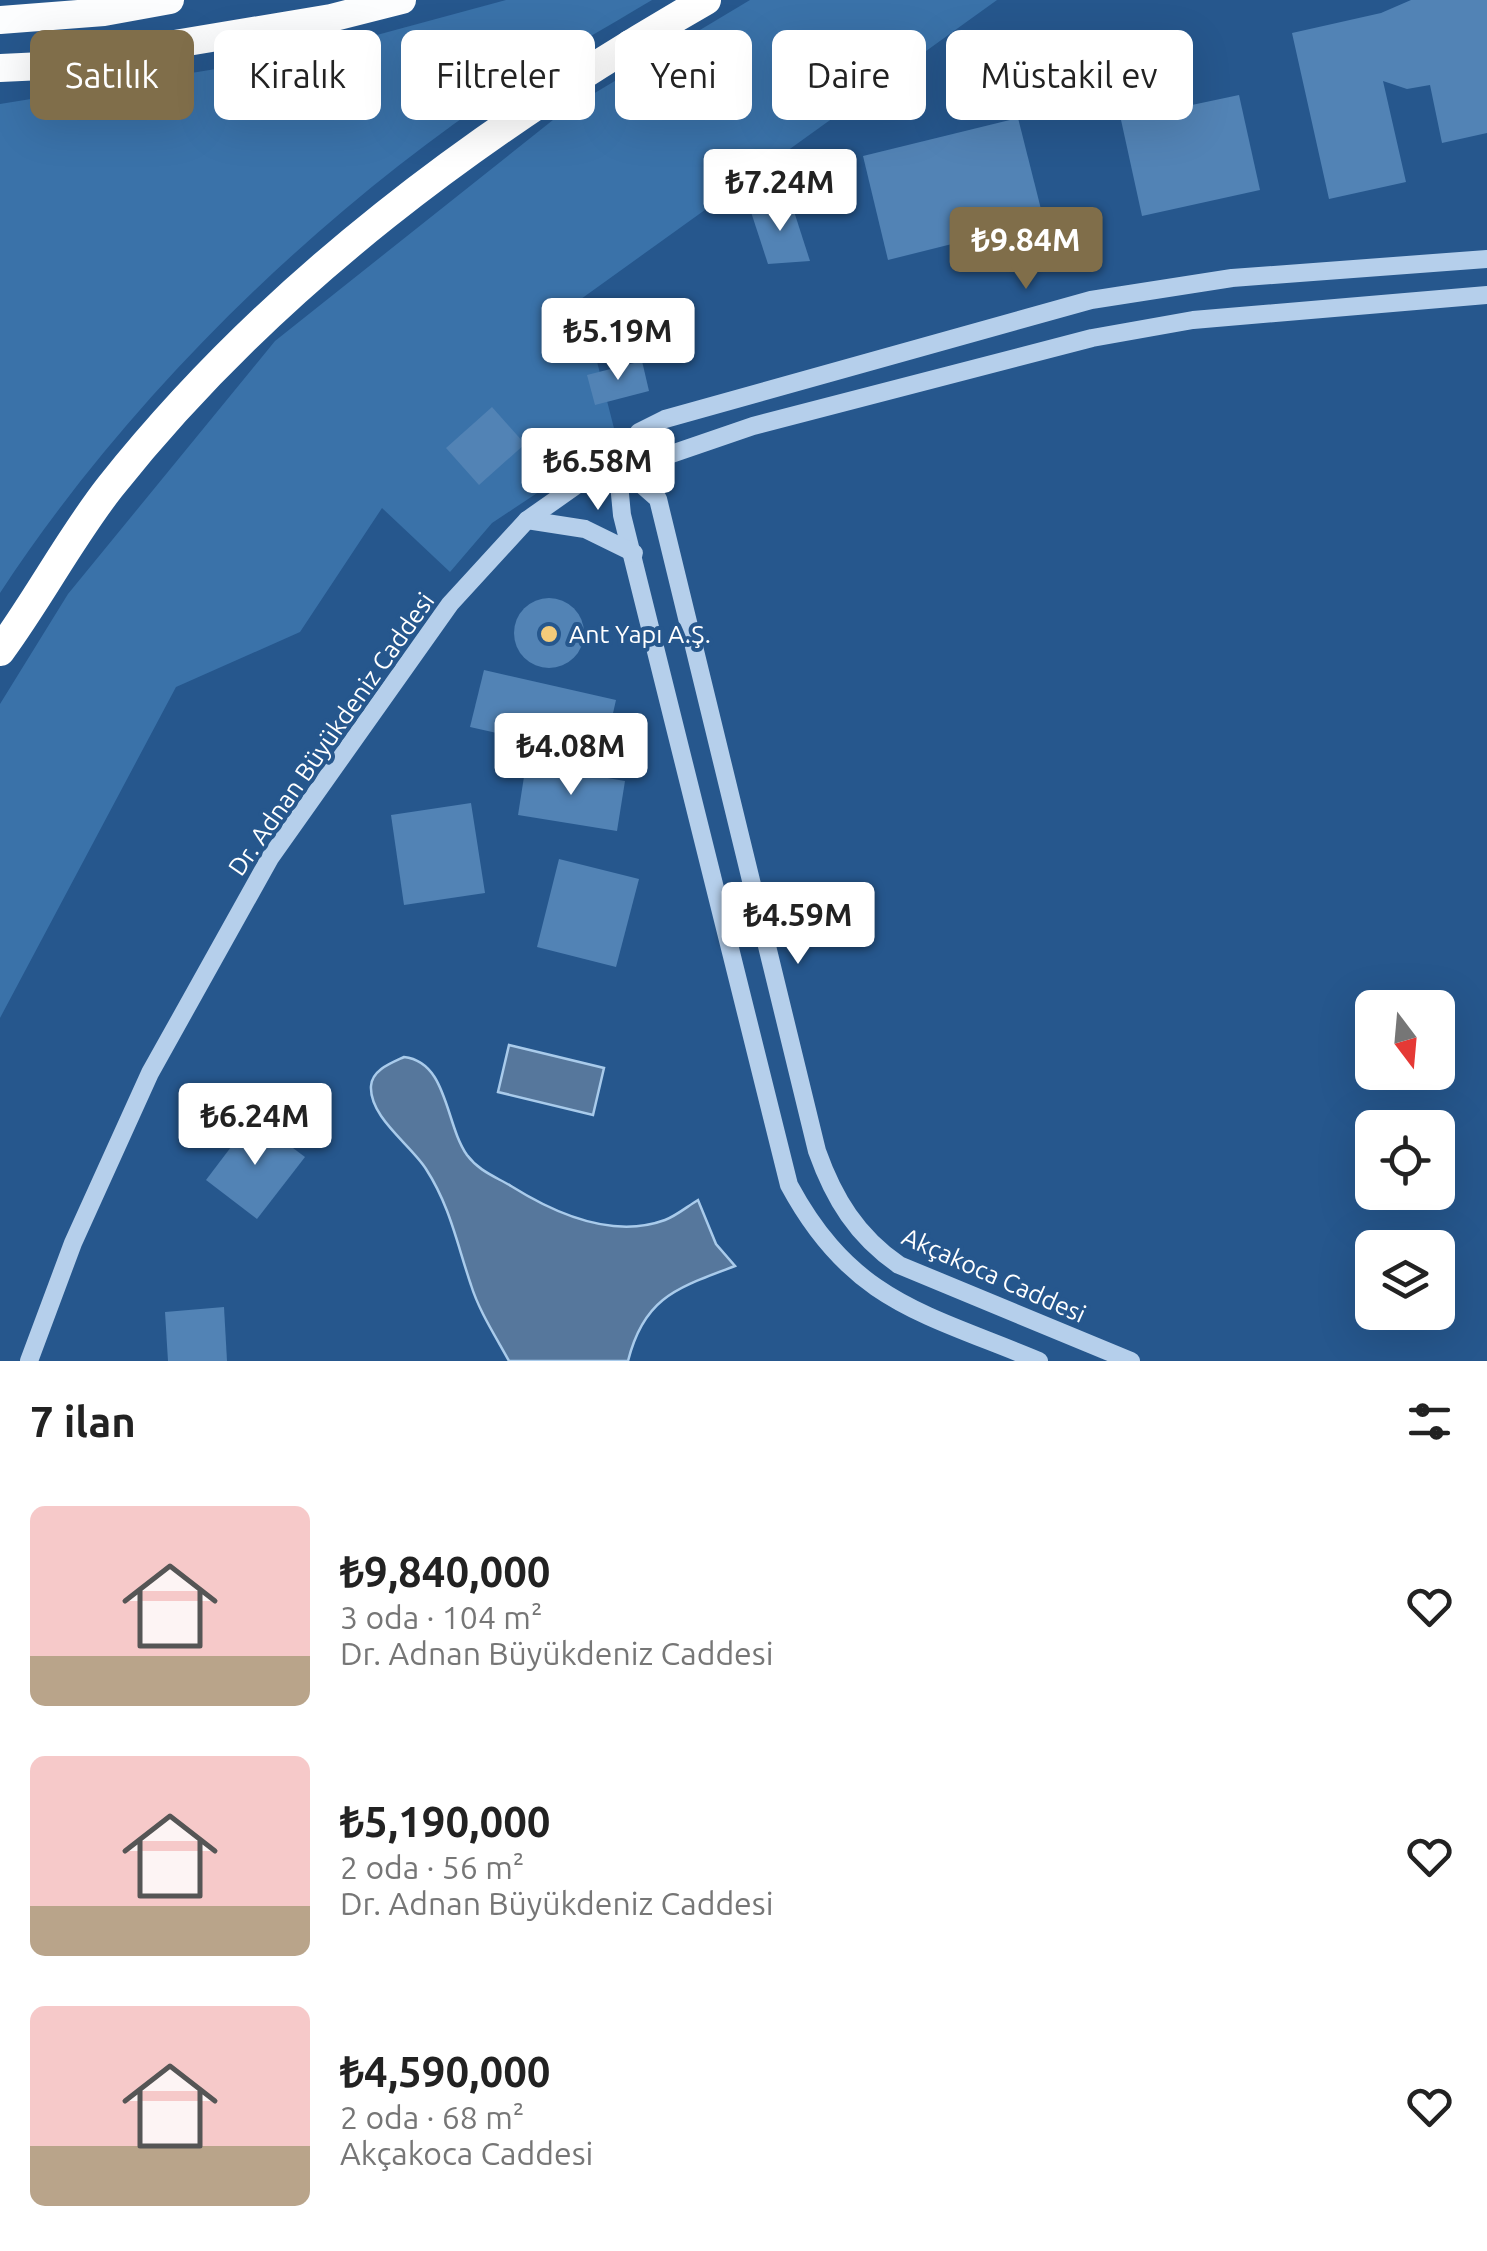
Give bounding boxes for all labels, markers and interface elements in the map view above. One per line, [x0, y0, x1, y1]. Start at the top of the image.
chip: Satılık [30, 30, 194, 120]
chip: Kiralık [214, 30, 381, 120]
chip: Filtreler [401, 30, 595, 120]
chip: Yeni [615, 30, 752, 120]
chip: Daire [772, 30, 926, 120]
chip: Müstakil ev [946, 30, 1193, 120]
pin: ₺7.24M [699, 149, 861, 234]
text: ₺7.24M [726, 163, 834, 199]
pin: ₺9.84M [945, 207, 1107, 292]
text: ₺9.84M [972, 221, 1080, 257]
pin: ₺5.19M [537, 298, 699, 383]
text: ₺5.19M [564, 312, 672, 348]
pin: ₺6.58M [517, 428, 679, 513]
text: ₺6.58M [544, 442, 652, 478]
street label: Dr. Adnan Büyükdeniz Caddesi [222, 587, 440, 881]
place label: Ant Yapı A.Ş. [569, 620, 711, 648]
marker: Ant Yapı A.Ş. [538, 623, 560, 645]
pin: ₺4.08M [490, 713, 652, 798]
text: ₺4.08M [517, 727, 625, 763]
pin: ₺4.59M [717, 882, 879, 967]
text: ₺4.59M [744, 896, 852, 932]
north arrow [1355, 990, 1455, 1090]
map controls [1355, 990, 1455, 1330]
pin: ₺6.24M [174, 1083, 336, 1168]
text: ₺6.24M [201, 1097, 309, 1133]
button: locate [1355, 1110, 1455, 1210]
street label: Akçakoca Caddesi [898, 1222, 1090, 1328]
button: layers [1355, 1230, 1455, 1330]
icon: filters [1402, 1394, 1457, 1449]
text: 7 ilan [30, 1398, 136, 1445]
icon: home [110, 1546, 230, 1666]
text: ₺9,840,000 [340, 1548, 551, 1595]
icon: heart [1402, 1579, 1457, 1634]
text: 3 oda · 104 m² [340, 1599, 542, 1635]
text: Dr. Adnan Büyükdeniz Caddesi [340, 1635, 773, 1671]
icon: home [110, 1796, 230, 1916]
text: ₺5,190,000 [340, 1798, 551, 1845]
icon: heart [1402, 1829, 1457, 1884]
text: 2 oda · 56 m² [340, 1849, 524, 1885]
text: Dr. Adnan Büyükdeniz Caddesi [340, 1885, 773, 1921]
icon: home [110, 2046, 230, 2166]
text: ₺4,590,000 [340, 2048, 551, 2095]
icon: heart [1402, 2079, 1457, 2134]
text: 2 oda · 68 m² [340, 2099, 524, 2135]
text: Akçakoca Caddesi [340, 2135, 593, 2171]

